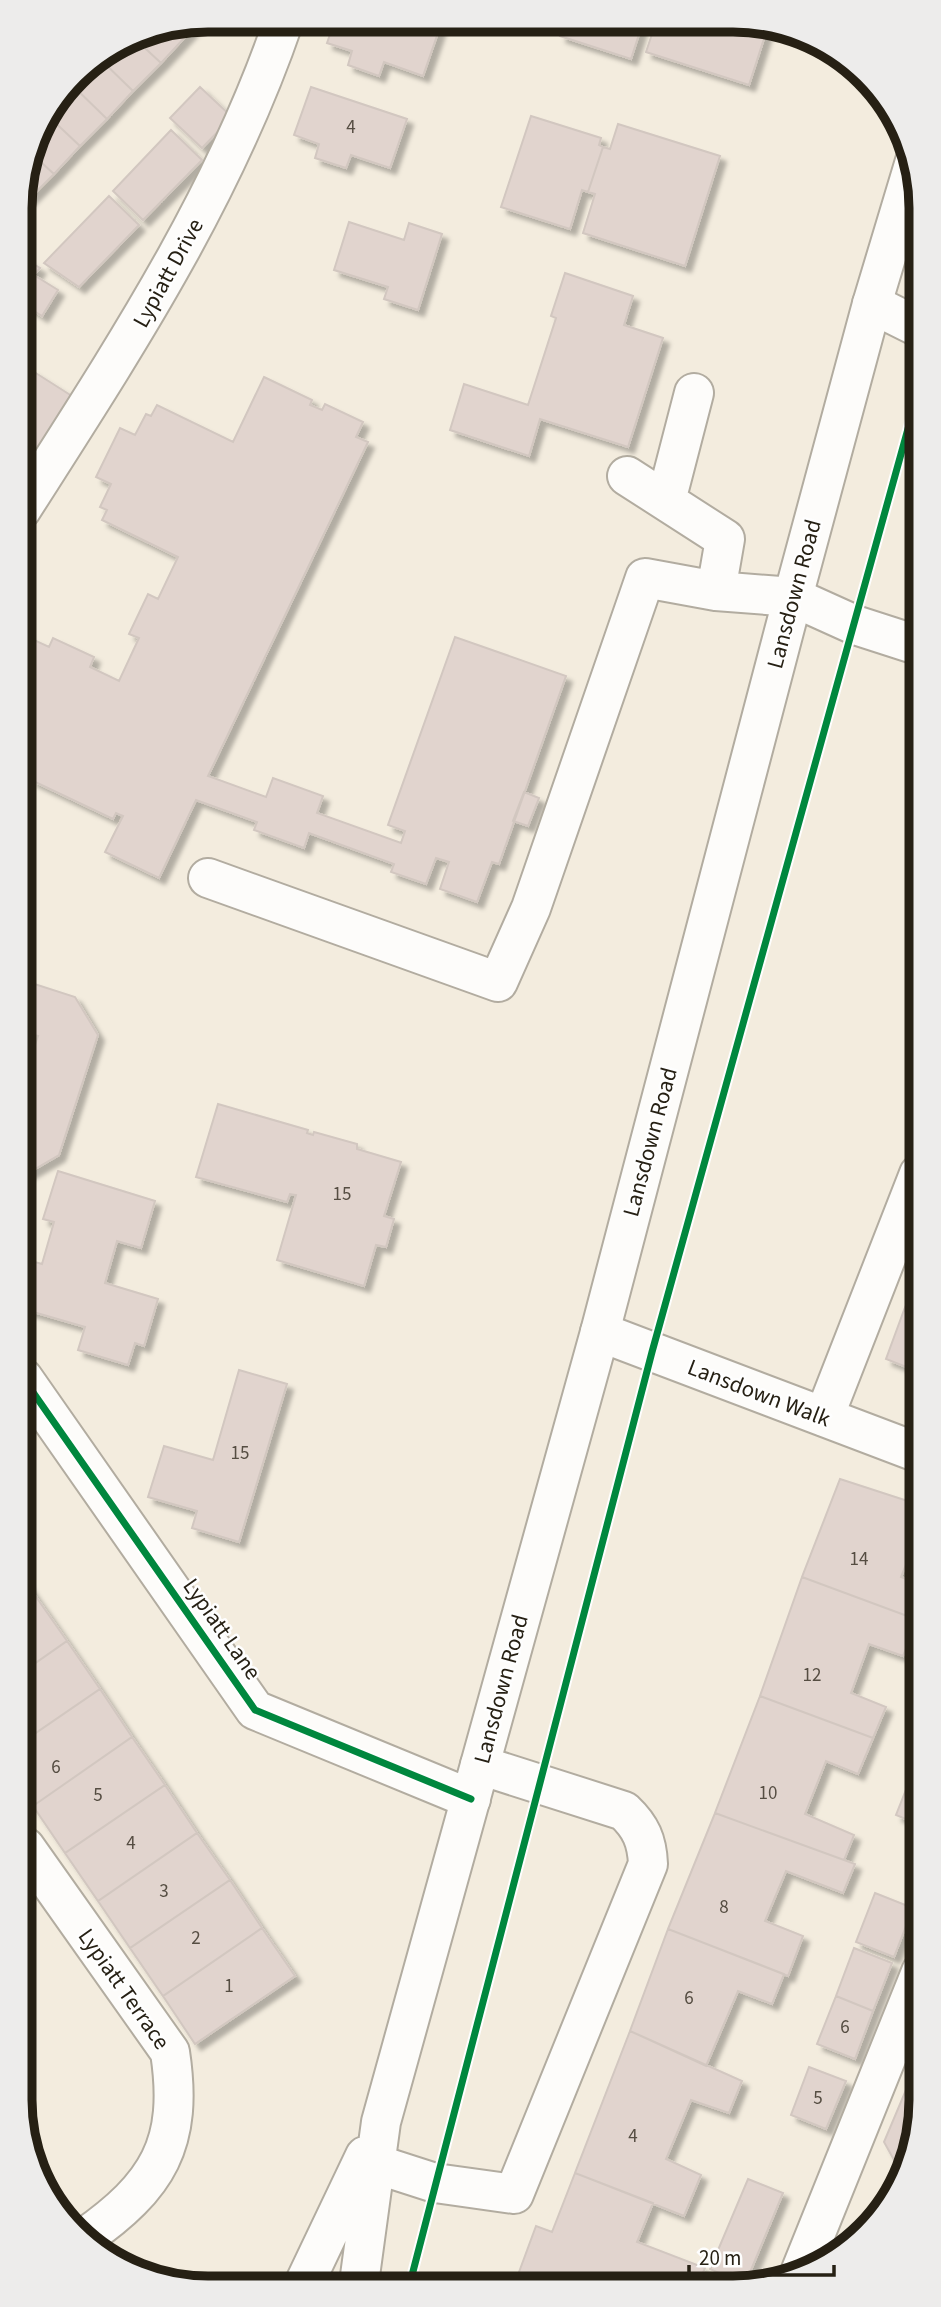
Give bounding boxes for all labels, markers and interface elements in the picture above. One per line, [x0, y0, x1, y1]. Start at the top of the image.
house number: 4 [346, 114, 356, 141]
street label: Lypiatt Drive [124, 212, 212, 334]
street label: Lansdown Road [758, 516, 830, 672]
street label: Lansdown Road [614, 1064, 686, 1220]
house number: 15 [333, 1181, 351, 1208]
street label: Lansdown Walk [683, 1351, 836, 1436]
house number: 15 [231, 1440, 249, 1467]
house number: 14 [850, 1546, 868, 1573]
street label: Lypiatt Lane [175, 1572, 269, 1686]
street label: Lansdown Road [465, 1611, 537, 1767]
house number: 12 [803, 1662, 821, 1689]
house number: 6 [51, 1754, 61, 1781]
house number: 10 [759, 1780, 777, 1807]
house number: 5 [93, 1782, 103, 1809]
house number: 4 [126, 1830, 136, 1857]
house number: 3 [159, 1878, 169, 1905]
house number: 8 [719, 1894, 729, 1921]
street label: Lypiatt Terrace [70, 1922, 178, 2056]
house number: 2 [191, 1925, 201, 1952]
house number: 1 [224, 1973, 234, 2000]
house number: 6 [684, 1985, 694, 2012]
house number: 6 [840, 2014, 850, 2041]
house number: 5 [813, 2085, 823, 2112]
house number: 4 [628, 2123, 638, 2150]
scale bar [689, 2234, 834, 2278]
text: 20 m [699, 2243, 741, 2273]

